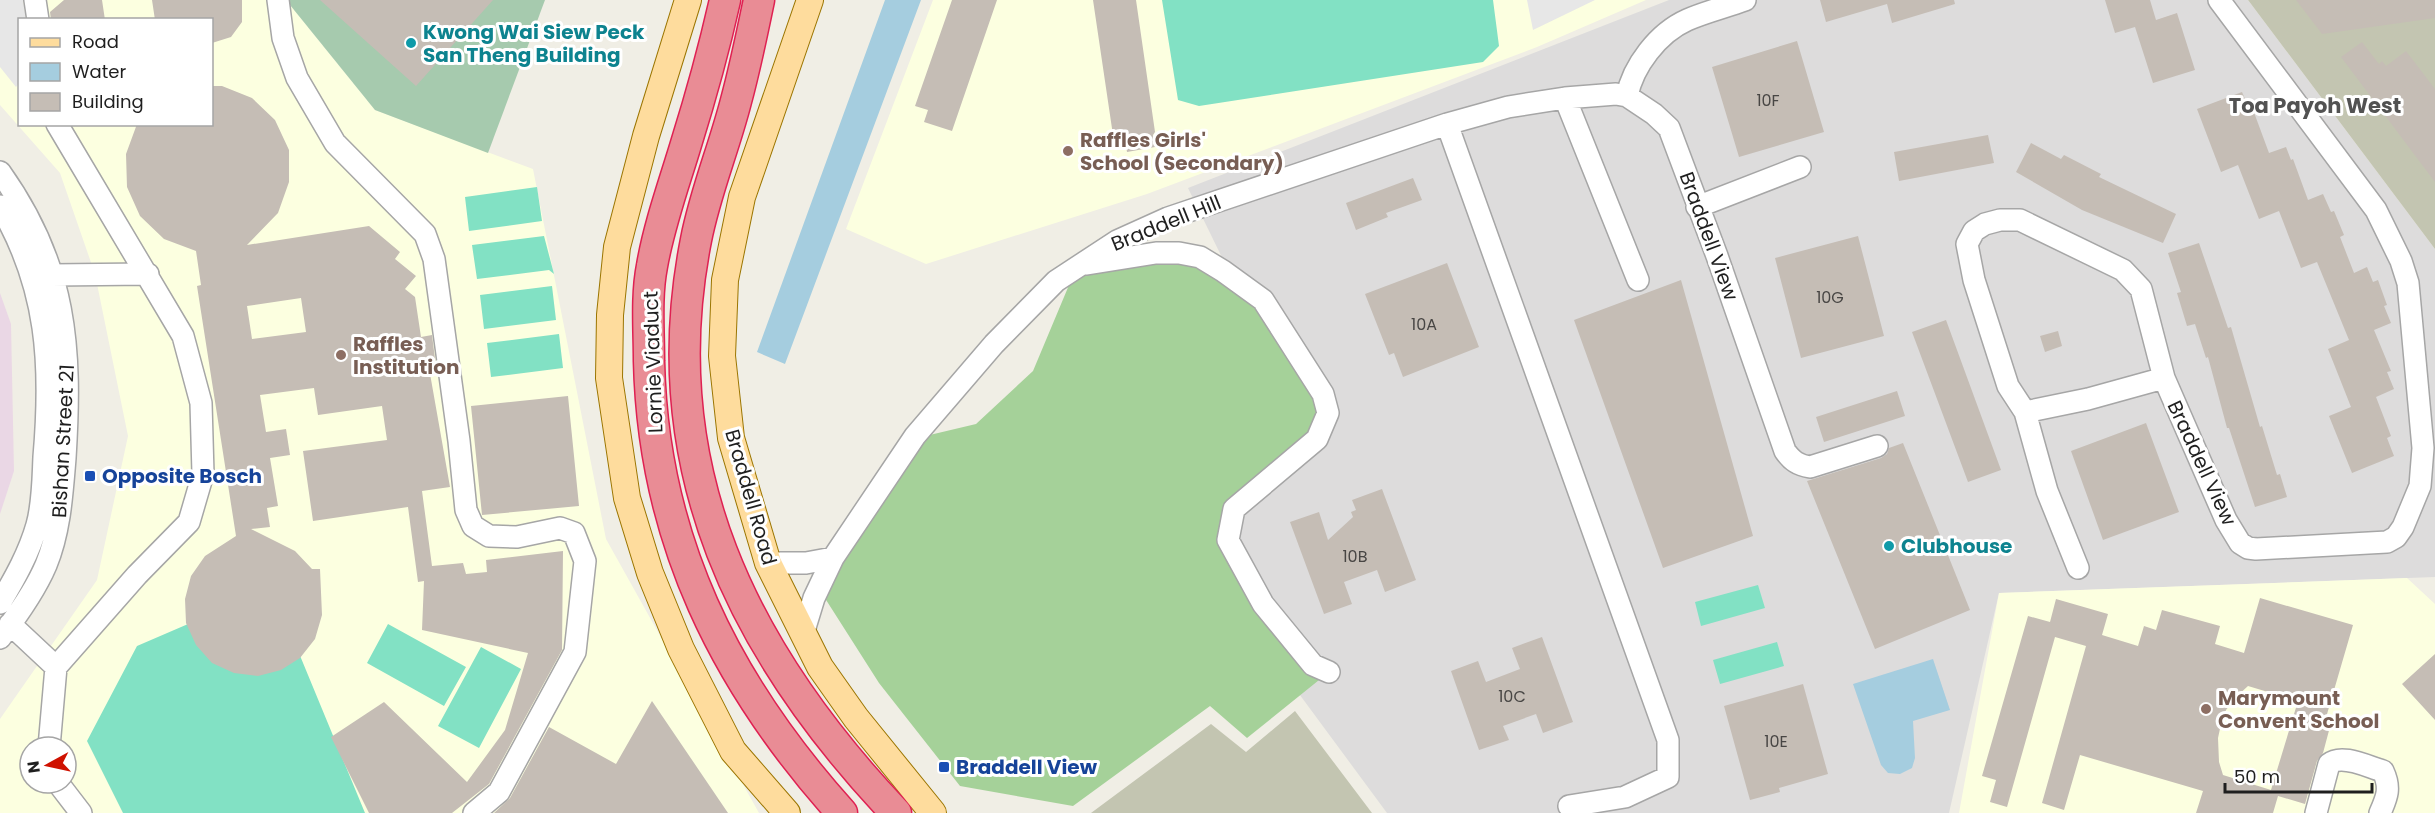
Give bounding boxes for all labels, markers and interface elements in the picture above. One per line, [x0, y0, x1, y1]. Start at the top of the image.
legend [18, 18, 213, 126]
place label: Kwong Wai Siew Peck San Theng Building [423, 18, 645, 69]
text: Road [72, 29, 119, 54]
marker: Kwong Wai Siew Peck San Theng Building [404, 36, 418, 50]
text: Water [72, 59, 126, 84]
text: Building [72, 89, 144, 114]
house number: 10F [1756, 89, 1780, 112]
district label: Toa Payoh West [2229, 91, 2401, 120]
place label: Raffles Girls' School (Secondary) [1080, 126, 1284, 177]
marker: Raffles Girls' School (Secondary) [1061, 144, 1075, 158]
street label: Braddell View [1673, 168, 1745, 305]
street label: Braddell Hill [1107, 188, 1225, 258]
house number: 10G [1816, 286, 1844, 309]
street label: Lornie Viaduct [637, 291, 669, 433]
house number: 10A [1411, 313, 1437, 336]
place label: Raffles Institution [353, 330, 459, 381]
marker: Raffles Institution [334, 348, 348, 362]
street label: Bishan Street 21 [45, 363, 81, 519]
street label: Braddell View [2161, 396, 2243, 531]
street label: Braddell Road [718, 426, 784, 568]
place label: Opposite Bosch [102, 462, 262, 490]
marker: Opposite Bosch [83, 469, 97, 483]
place label: Clubhouse [1901, 532, 2012, 560]
marker: Clubhouse [1882, 539, 1896, 553]
house number: 10B [1343, 545, 1368, 568]
place label: Marymount Convent School [2218, 684, 2379, 735]
house number: 10C [1498, 685, 1526, 708]
marker: Marymount Convent School [2199, 702, 2213, 716]
house number: 10E [1764, 730, 1788, 753]
north arrow [18, 735, 78, 795]
place label: Braddell View [956, 753, 1098, 781]
scale bar [2225, 756, 2372, 794]
text: N [21, 759, 46, 775]
marker: Braddell View [937, 760, 951, 774]
text: 50 m [2234, 764, 2280, 789]

